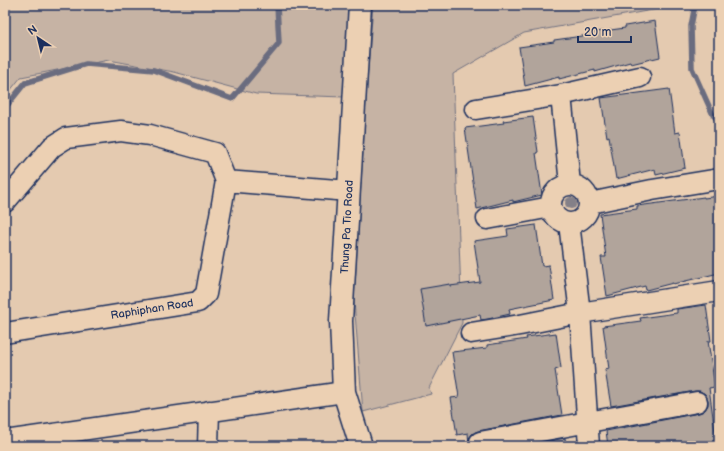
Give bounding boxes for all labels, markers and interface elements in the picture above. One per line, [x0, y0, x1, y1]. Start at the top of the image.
north arrow [18, 18, 58, 58]
scale bar [578, 18, 631, 44]
text: N [25, 23, 40, 38]
text: 20 m [584, 25, 611, 40]
street label: Thung Pa Tio Road [338, 180, 356, 274]
street label: Raphiphan Road [110, 296, 194, 322]

